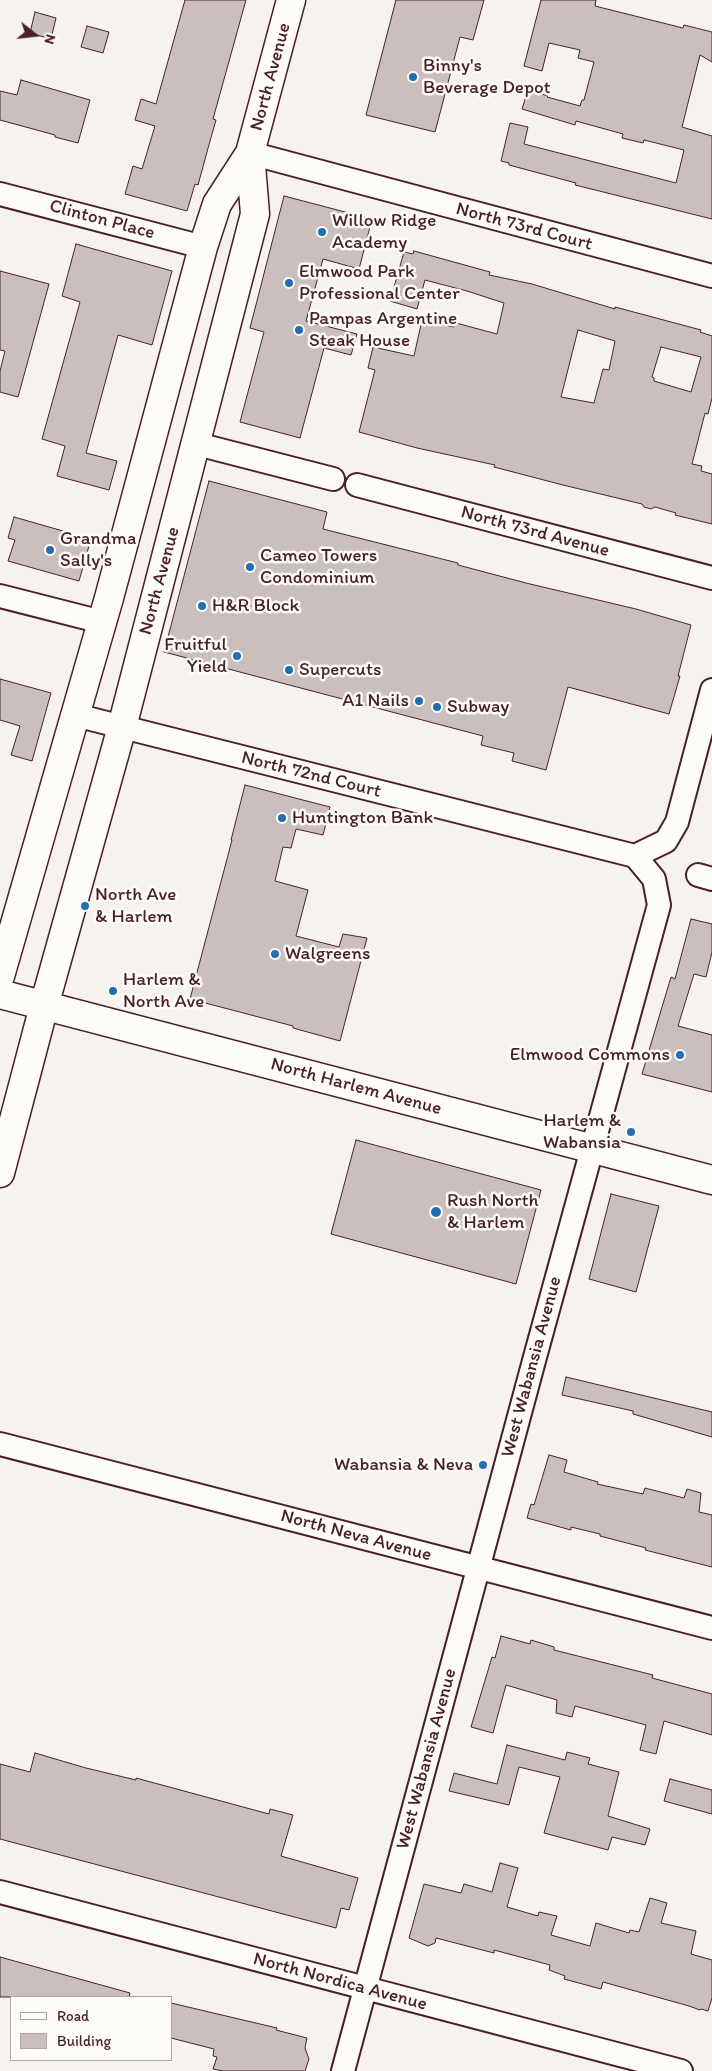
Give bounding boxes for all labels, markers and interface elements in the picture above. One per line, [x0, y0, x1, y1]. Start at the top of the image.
north arrow [10, 10, 60, 60]
street label: North Avenue [246, 20, 296, 134]
text: N [40, 32, 59, 46]
place label: Binny's Beverage Depot [423, 55, 551, 99]
marker: Binny's Beverage Depot [407, 71, 419, 83]
street label: Clinton Place [47, 195, 157, 245]
street label: North 73rd Court [453, 198, 595, 256]
place label: Willow Ridge Academy [332, 210, 436, 254]
marker: Willow Ridge Academy [316, 226, 328, 238]
place label: Elmwood Park Professional Center [299, 261, 460, 305]
marker: Elmwood Park Professional Center [283, 277, 295, 289]
place label: Pampas Argentine Steak House [309, 308, 457, 352]
marker: Pampas Argentine Steak House [293, 324, 305, 336]
street label: North 73rd Avenue [458, 501, 612, 563]
street label: North Avenue [135, 524, 185, 638]
place label: Grandma Sally's [60, 528, 136, 572]
marker: Grandma Sally's [44, 544, 56, 556]
place label: Cameo Towers Condominium [260, 545, 377, 589]
marker: Cameo Towers Condominium [244, 561, 256, 573]
place label: H&R Block [212, 595, 299, 617]
marker: H&R Block [196, 600, 208, 612]
place label: Fruitful Yield [164, 634, 227, 678]
marker: Fruitful Yield [231, 650, 243, 662]
place label: Supercuts [299, 659, 381, 681]
marker: Supercuts [283, 664, 295, 676]
place label: A1 Nails [342, 690, 409, 712]
marker: A1 Nails [413, 695, 425, 707]
place label: Subway [447, 696, 509, 718]
marker: Subway [431, 701, 443, 713]
street label: North 72nd Court [239, 747, 383, 803]
place label: Huntington Bank [292, 807, 433, 829]
marker: Huntington Bank [276, 812, 288, 824]
place label: North Ave & Harlem [95, 884, 176, 928]
marker: North Ave & Harlem [79, 900, 91, 912]
place label: Walgreens [285, 943, 370, 965]
marker: Walgreens [269, 948, 281, 960]
place label: Harlem & North Ave [123, 969, 204, 1013]
marker: Harlem & North Ave [107, 985, 119, 997]
place label: Elmwood Commons [510, 1044, 670, 1066]
marker: Elmwood Commons [674, 1049, 686, 1061]
street label: North Harlem Avenue [268, 1053, 444, 1121]
place label: Harlem & Wabansia [543, 1110, 621, 1154]
marker: Harlem & Wabansia [625, 1126, 637, 1138]
place label: Rush North & Harlem [447, 1190, 539, 1234]
marker: Rush North & Harlem [429, 1205, 443, 1219]
street label: West Wabansia Avenue [497, 1274, 567, 1460]
place label: Wabansia & Neva [334, 1454, 473, 1476]
marker: Wabansia & Neva [477, 1459, 489, 1471]
street label: North Neva Avenue [278, 1505, 434, 1567]
street label: West Wabansia Avenue [392, 1666, 462, 1852]
street label: North Nordica Avenue [251, 1948, 429, 2016]
legend [10, 1996, 172, 2061]
text: Road [57, 2007, 89, 2025]
text: Building [57, 2032, 111, 2050]

